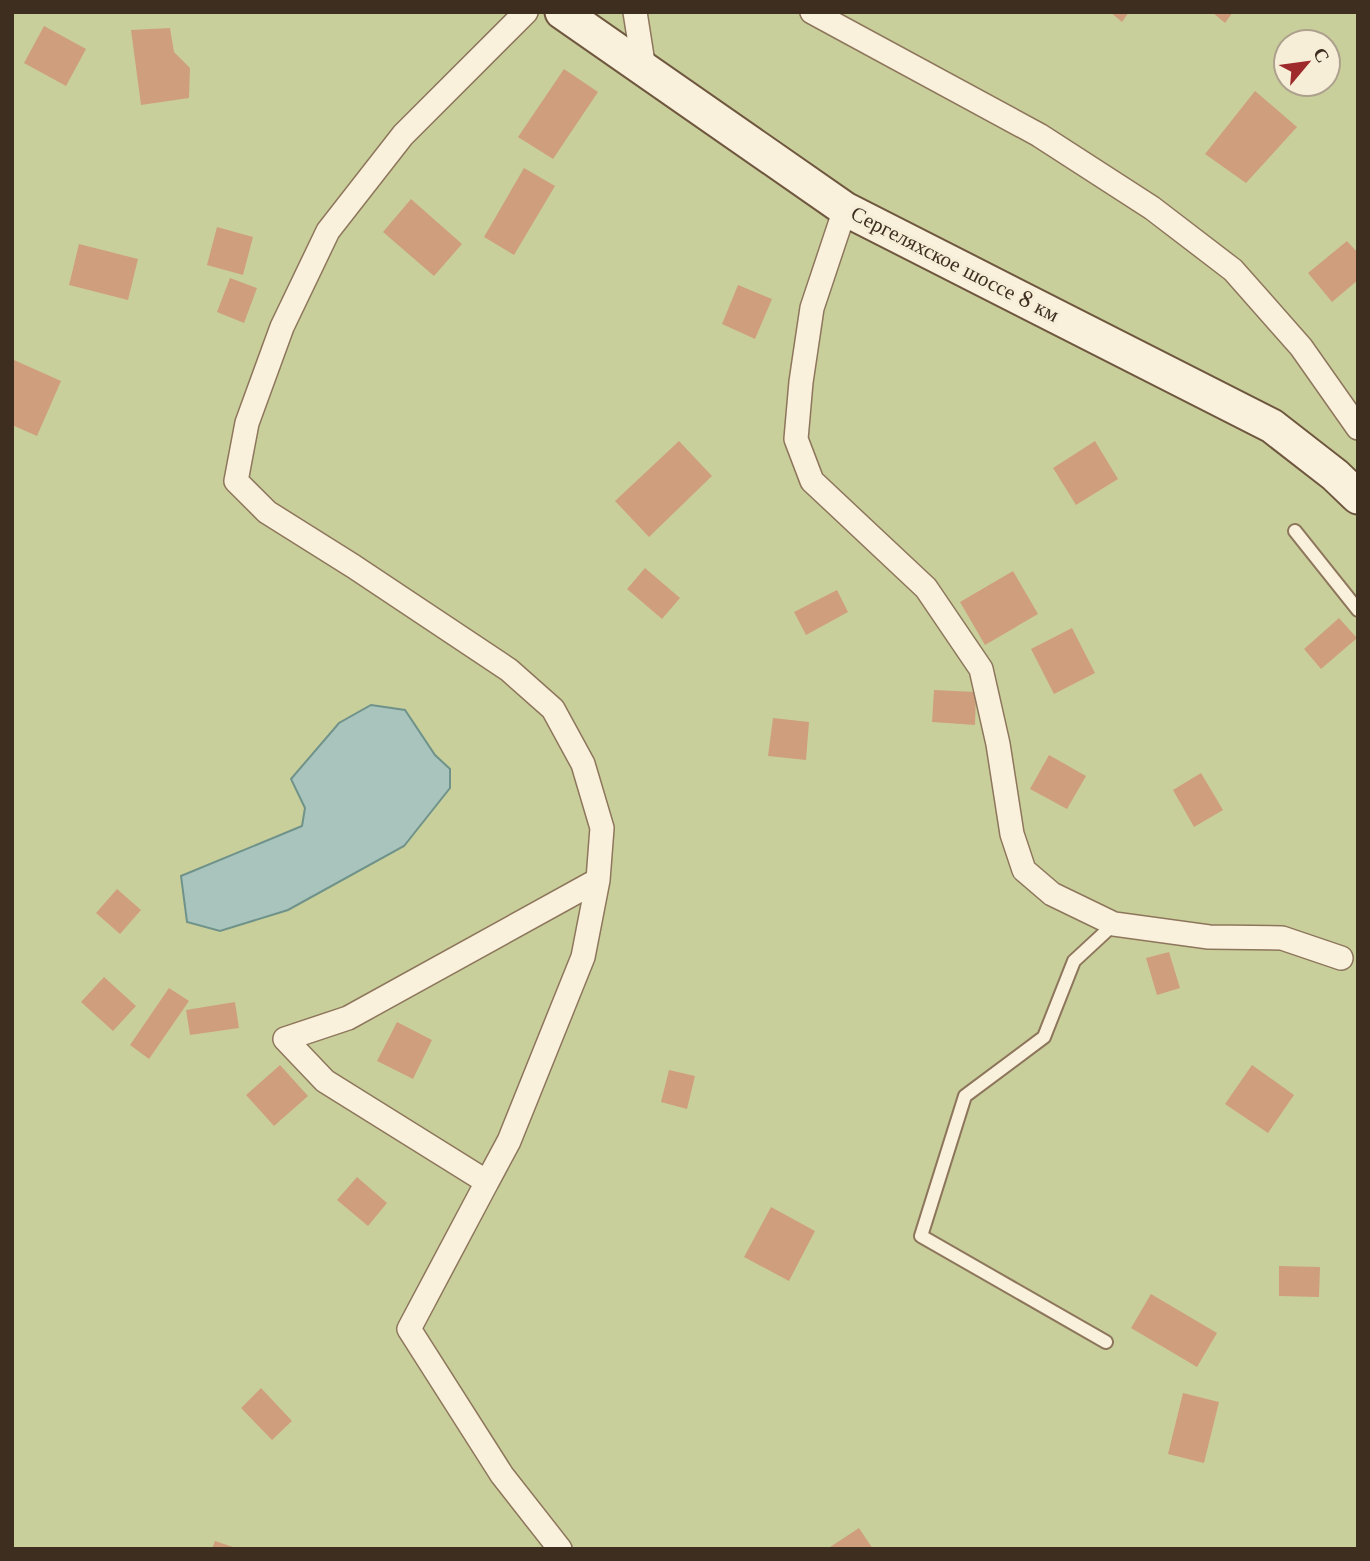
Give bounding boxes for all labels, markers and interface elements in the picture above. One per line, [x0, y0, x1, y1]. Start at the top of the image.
north arrow [1272, 28, 1342, 98]
text: С [1308, 43, 1335, 67]
street label: Сергеляхское шоссе 8 км [847, 200, 1063, 328]

